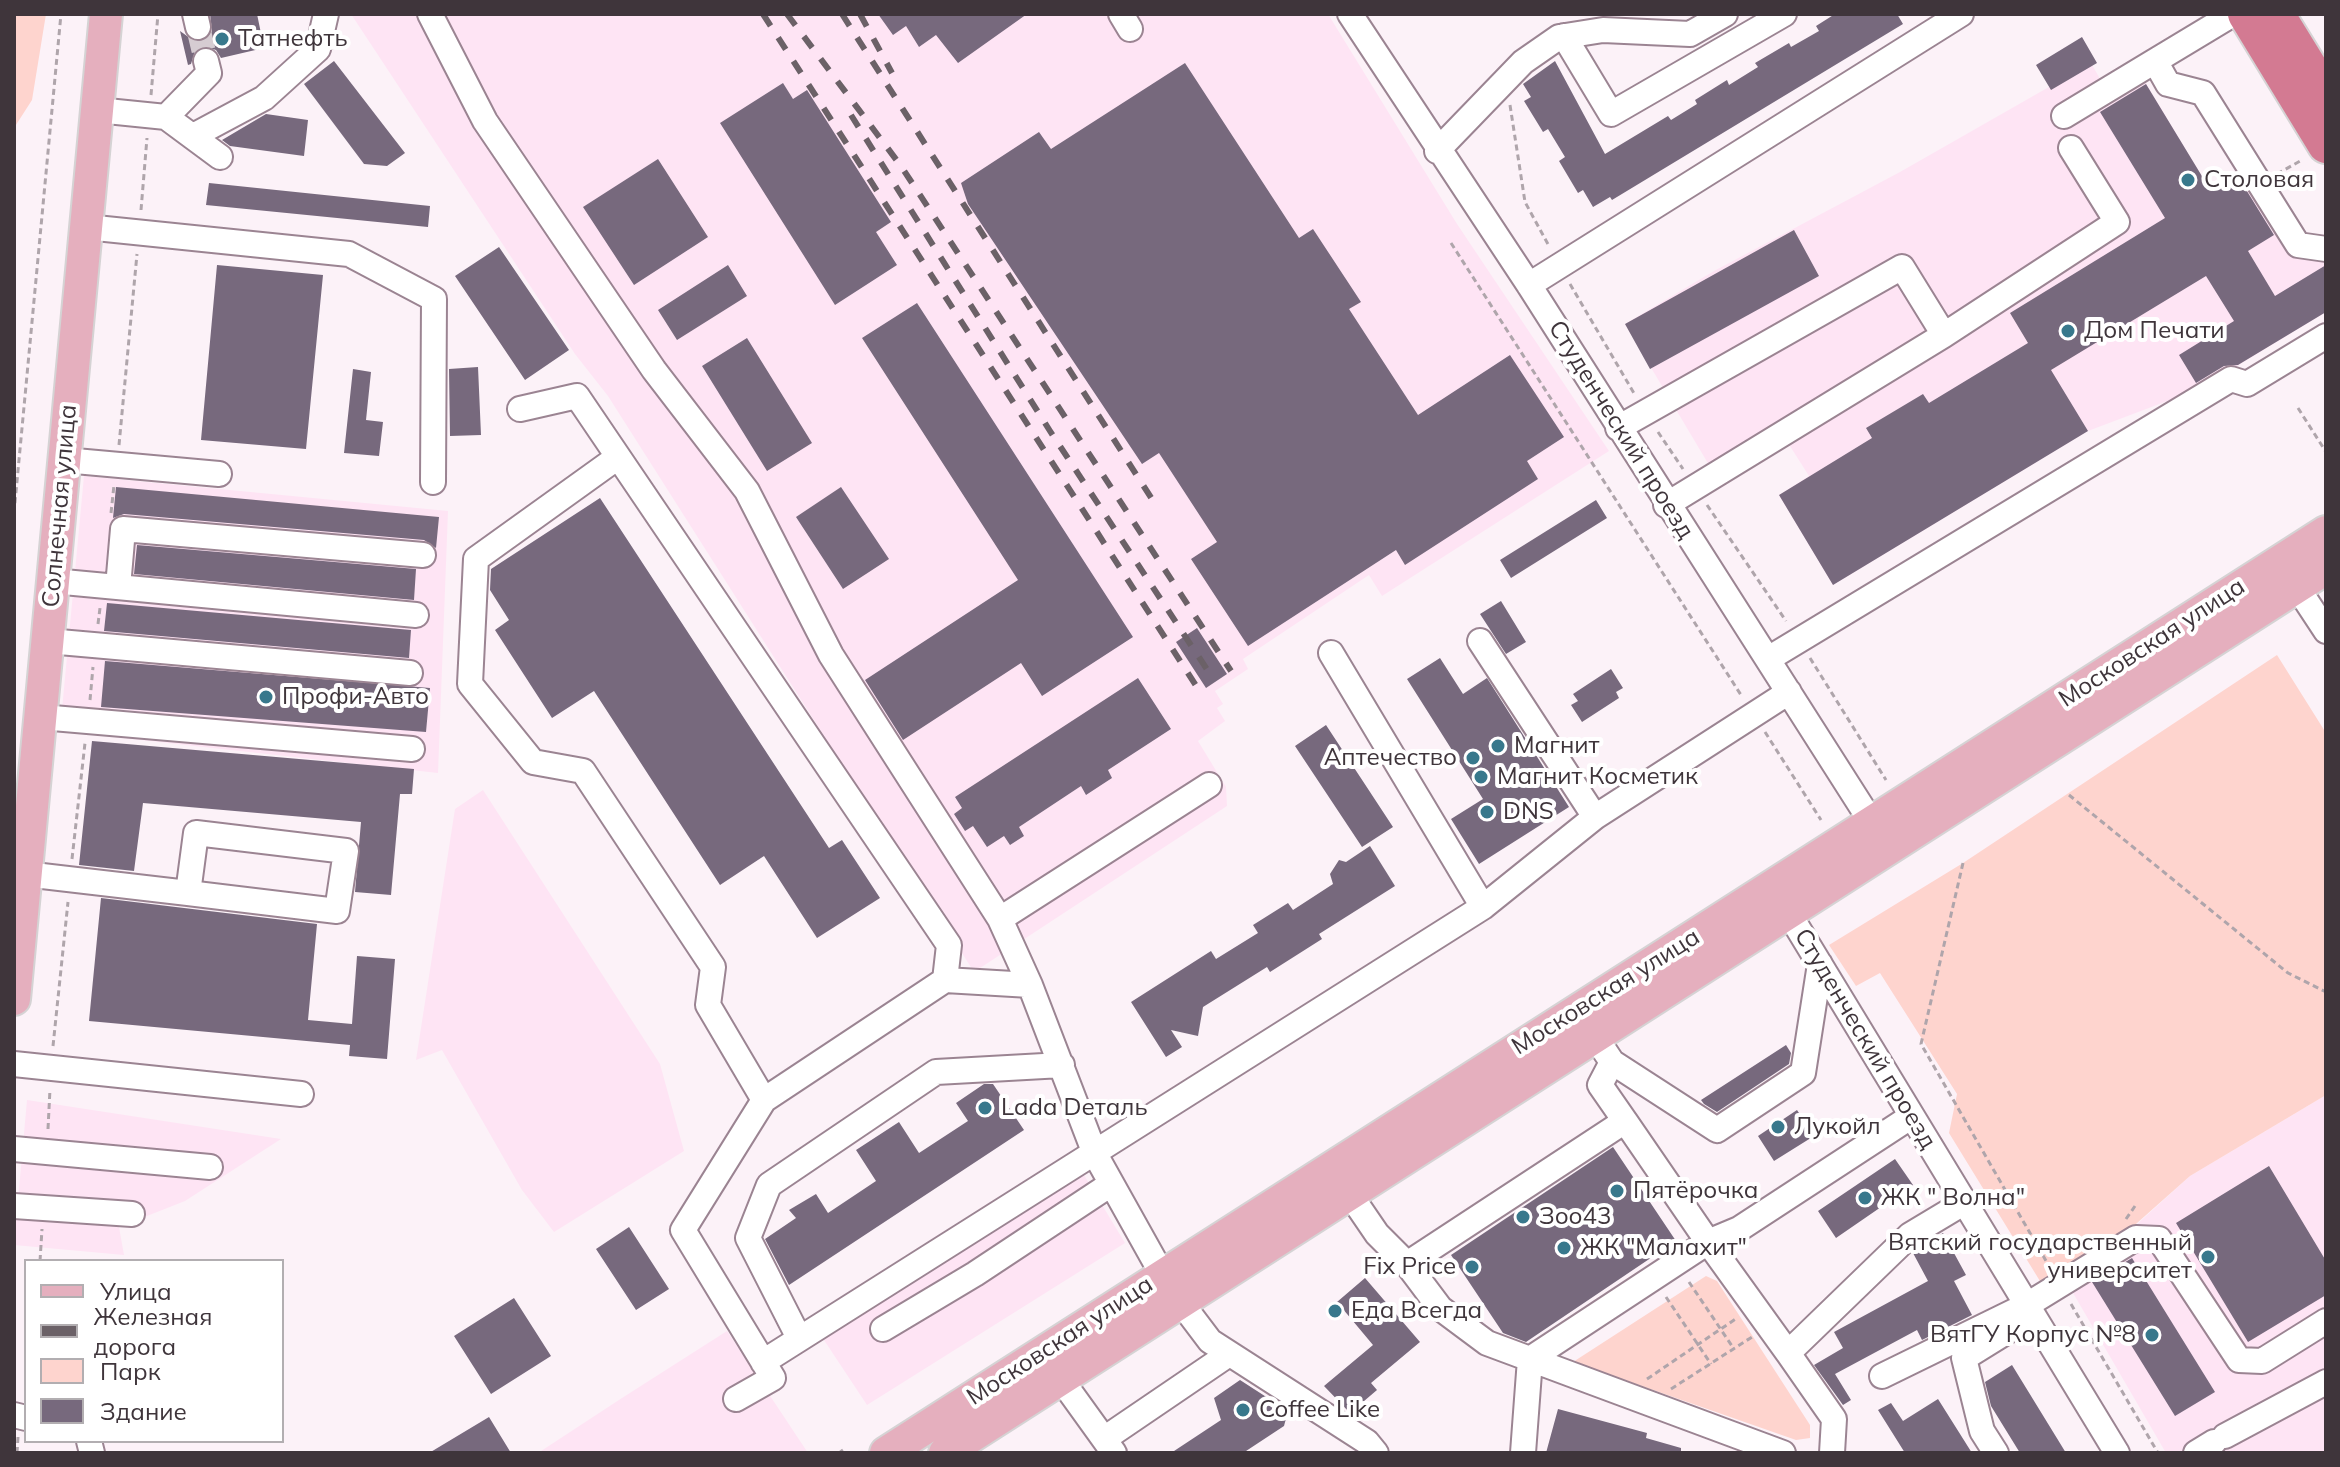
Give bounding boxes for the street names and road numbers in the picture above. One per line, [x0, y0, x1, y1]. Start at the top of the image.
street label: Студенческий проезд [1542, 315, 1700, 545]
street label: Солнечная улица [37, 403, 83, 609]
street label: Московская улица [2054, 572, 2250, 714]
street label: Московская улица [1507, 923, 1705, 1061]
street label: Студенческий проезд [1788, 924, 1942, 1154]
street label: Московская улица [962, 1270, 1158, 1412]

